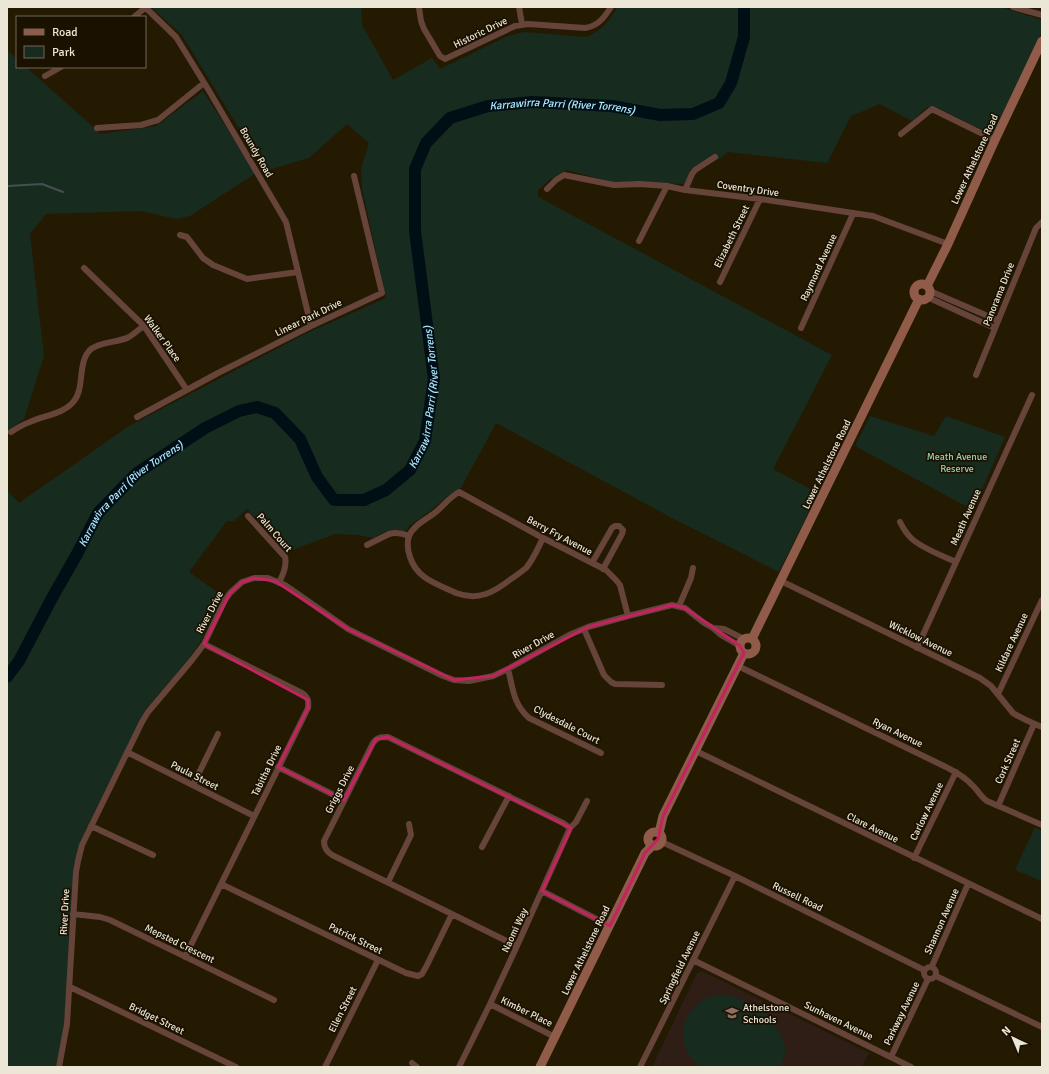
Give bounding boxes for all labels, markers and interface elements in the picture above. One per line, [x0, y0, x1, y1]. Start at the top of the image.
street label: Historic Drive [452, 15, 509, 51]
legend [16, 16, 146, 68]
text: Road [52, 25, 78, 40]
text: Park [52, 45, 75, 60]
water label: Karrawirra Parri (River Torrens) [489, 96, 636, 117]
street label: Lower Athelstone Road [949, 113, 1001, 206]
street label: Boundy Road [237, 125, 275, 180]
street label: Coventry Drive [716, 179, 780, 199]
street label: Elizabeth Street [712, 203, 752, 270]
street label: Raymond Avenue [798, 232, 840, 303]
street label: Panorama Drive [981, 261, 1017, 328]
street label: Linear Park Drive [273, 297, 344, 339]
street label: Walker Place [141, 313, 183, 364]
water label: Karrawirra Parri (River Torrens) [406, 325, 441, 471]
street label: Lower Athelstone Road [800, 418, 854, 511]
water label: Karrawirra Parri (River Torrens) [76, 438, 186, 549]
park label: Meath Avenue Reserve [927, 451, 987, 475]
street label: Meath Avenue [948, 487, 984, 547]
street label: Palm Court [254, 511, 295, 555]
street label: Berry Fry Avenue [525, 514, 594, 558]
street label: River Drive [194, 589, 226, 636]
street label: Kildare Avenue [993, 611, 1031, 674]
street label: Wicklow Avenue [887, 618, 954, 660]
street label: River Drive [510, 628, 557, 661]
street label: Clydesdale Court [531, 703, 602, 747]
street label: Ryan Avenue [870, 716, 925, 750]
street label: Cork Street [993, 737, 1023, 786]
street label: Tabitha Drive [249, 743, 285, 798]
street label: Paula Street [169, 759, 221, 793]
street label: Griggs Drive [323, 763, 357, 816]
street label: Carlow Avenue [908, 780, 946, 843]
street label: Clare Avenue [845, 810, 900, 846]
street label: Russell Road [770, 880, 825, 914]
street label: Shannon Avenue [922, 886, 962, 956]
street label: River Drive [58, 889, 72, 935]
street label: Lower Athelstone Road [559, 904, 613, 997]
street label: Naomi Way [499, 906, 531, 955]
street label: Patrick Street [327, 921, 385, 957]
street label: Mepsted Crescent [143, 922, 217, 966]
street label: Springfield Avenue [657, 929, 703, 1006]
street label: Parkway Avenue [881, 980, 923, 1047]
street label: Ellen Street [326, 984, 360, 1034]
street label: Kimber Place [499, 994, 554, 1030]
street label: Sunhaven Avenue [802, 999, 875, 1043]
street label: Bridget Street [127, 1000, 187, 1038]
place label: Athelstone Schools [743, 1002, 789, 1026]
school or university icon: Athelstone Schools [724, 1005, 740, 1021]
north arrow [993, 1018, 1033, 1058]
text: N [999, 1024, 1014, 1039]

